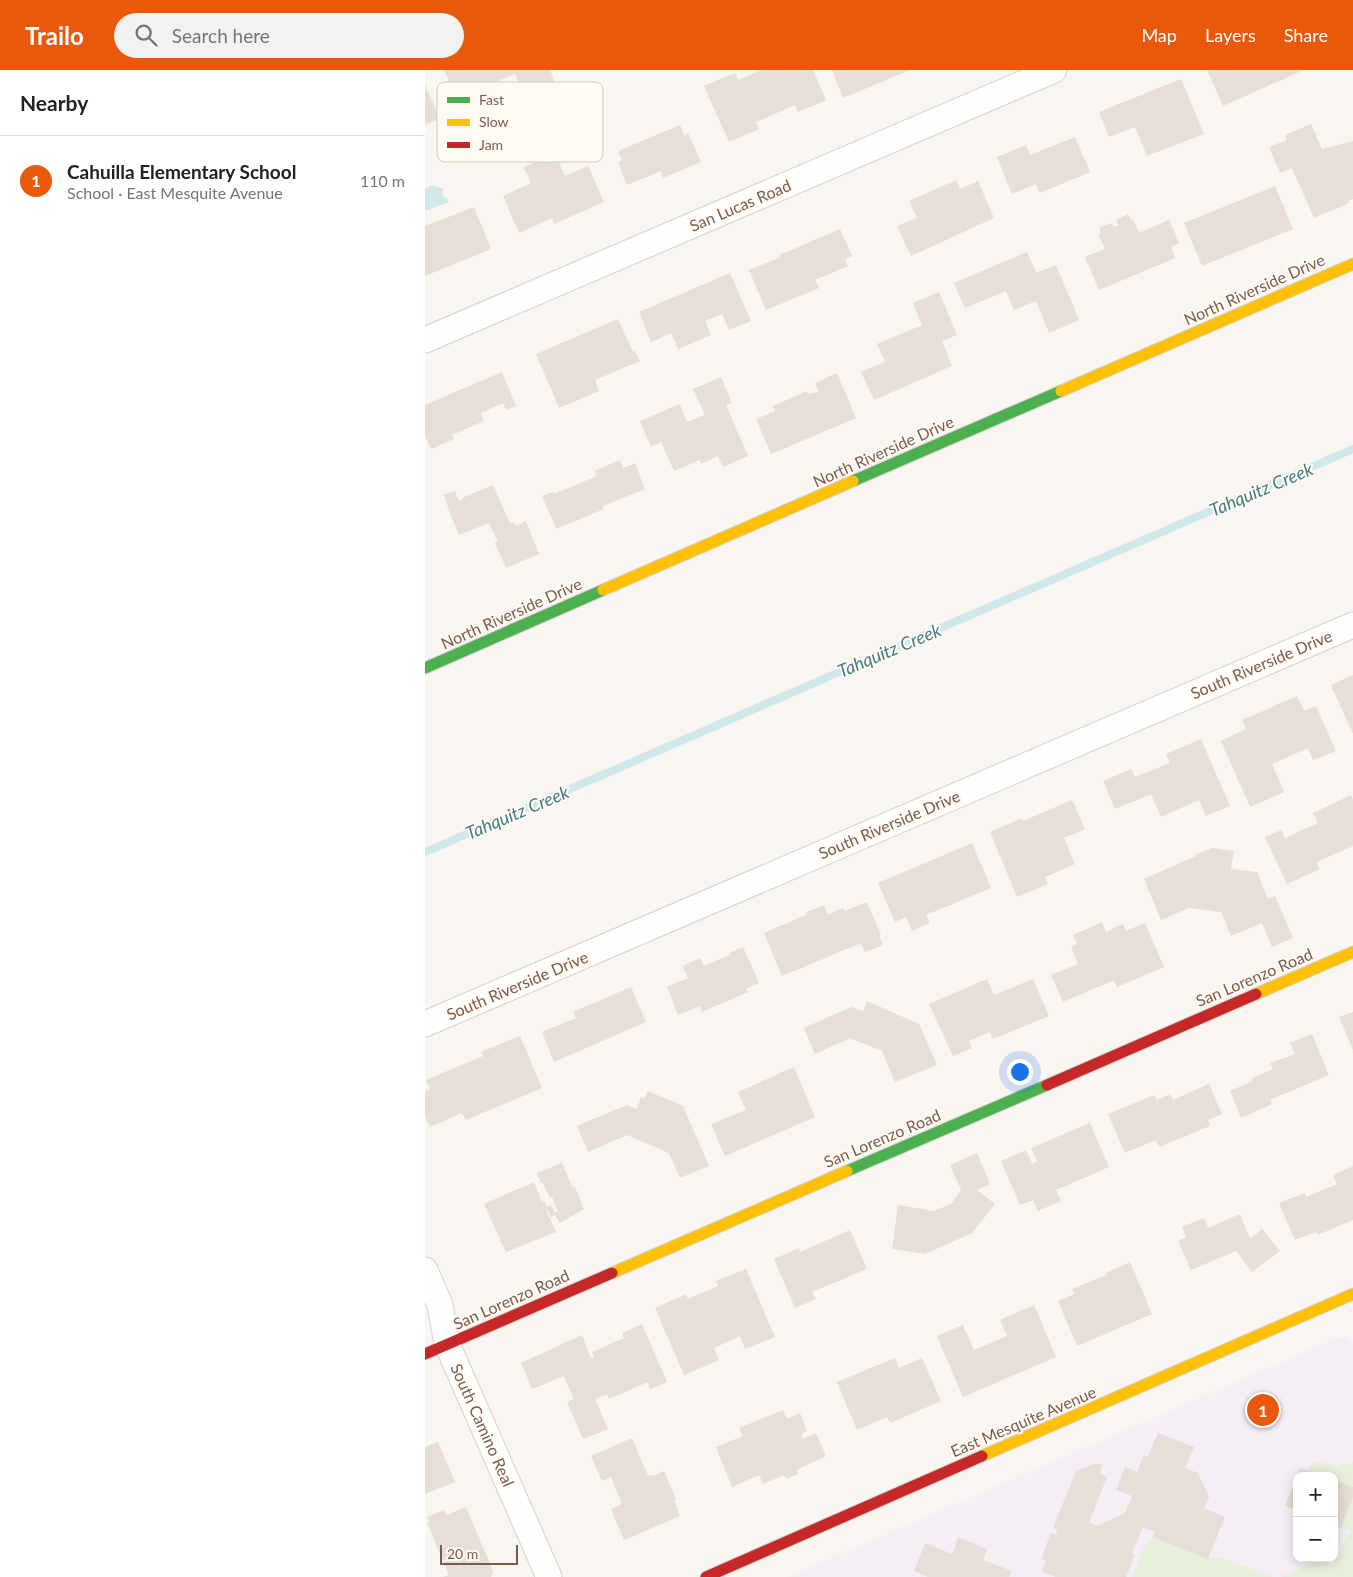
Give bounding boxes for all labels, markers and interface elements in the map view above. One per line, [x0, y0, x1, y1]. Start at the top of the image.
search box [114, 13, 464, 58]
text: Trailo [25, 21, 84, 50]
icon: search [132, 21, 160, 49]
text: Search here [172, 24, 270, 47]
text: Map [1141, 24, 1177, 46]
text: Layers [1205, 24, 1256, 46]
text: Share [1284, 24, 1328, 46]
legend [437, 82, 603, 162]
text: Nearby [20, 90, 88, 115]
text: Fast [479, 91, 504, 108]
text: Slow [479, 113, 509, 130]
text: Jam [479, 136, 503, 153]
text: Cahuilla Elementary School [67, 160, 296, 183]
text: 1 [31, 171, 41, 190]
text: 110 m [360, 171, 405, 190]
street label: San Lucas Road [686, 175, 794, 235]
text: School · East Mesquite Avenue [67, 183, 283, 202]
street label: North Riverside Drive [1181, 249, 1327, 329]
street label: North Riverside Drive [810, 411, 956, 491]
water label: Tahquitz Creek [1206, 457, 1317, 521]
street label: North Riverside Drive [438, 573, 584, 653]
water label: Tahquitz Creek [834, 618, 945, 682]
street label: South Riverside Drive [1187, 626, 1335, 702]
water label: Tahquitz Creek [462, 780, 573, 844]
street label: South Riverside Drive [815, 786, 963, 862]
street label: San Lorenzo Road [1193, 944, 1315, 1010]
street label: South Riverside Drive [443, 947, 591, 1023]
your location [1007, 1059, 1033, 1085]
street label: San Lorenzo Road [821, 1105, 943, 1171]
street label: San Lorenzo Road [450, 1265, 572, 1333]
street label: South Camino Real [447, 1360, 519, 1490]
street label: East Mesquite Avenue [947, 1382, 1099, 1460]
pin: 1 [1247, 1391, 1279, 1429]
map controls [1293, 1472, 1338, 1562]
button: + [1293, 1472, 1338, 1517]
button: − [1293, 1517, 1338, 1562]
scale bar [440, 1542, 517, 1565]
text: 20 m [447, 1545, 478, 1562]

